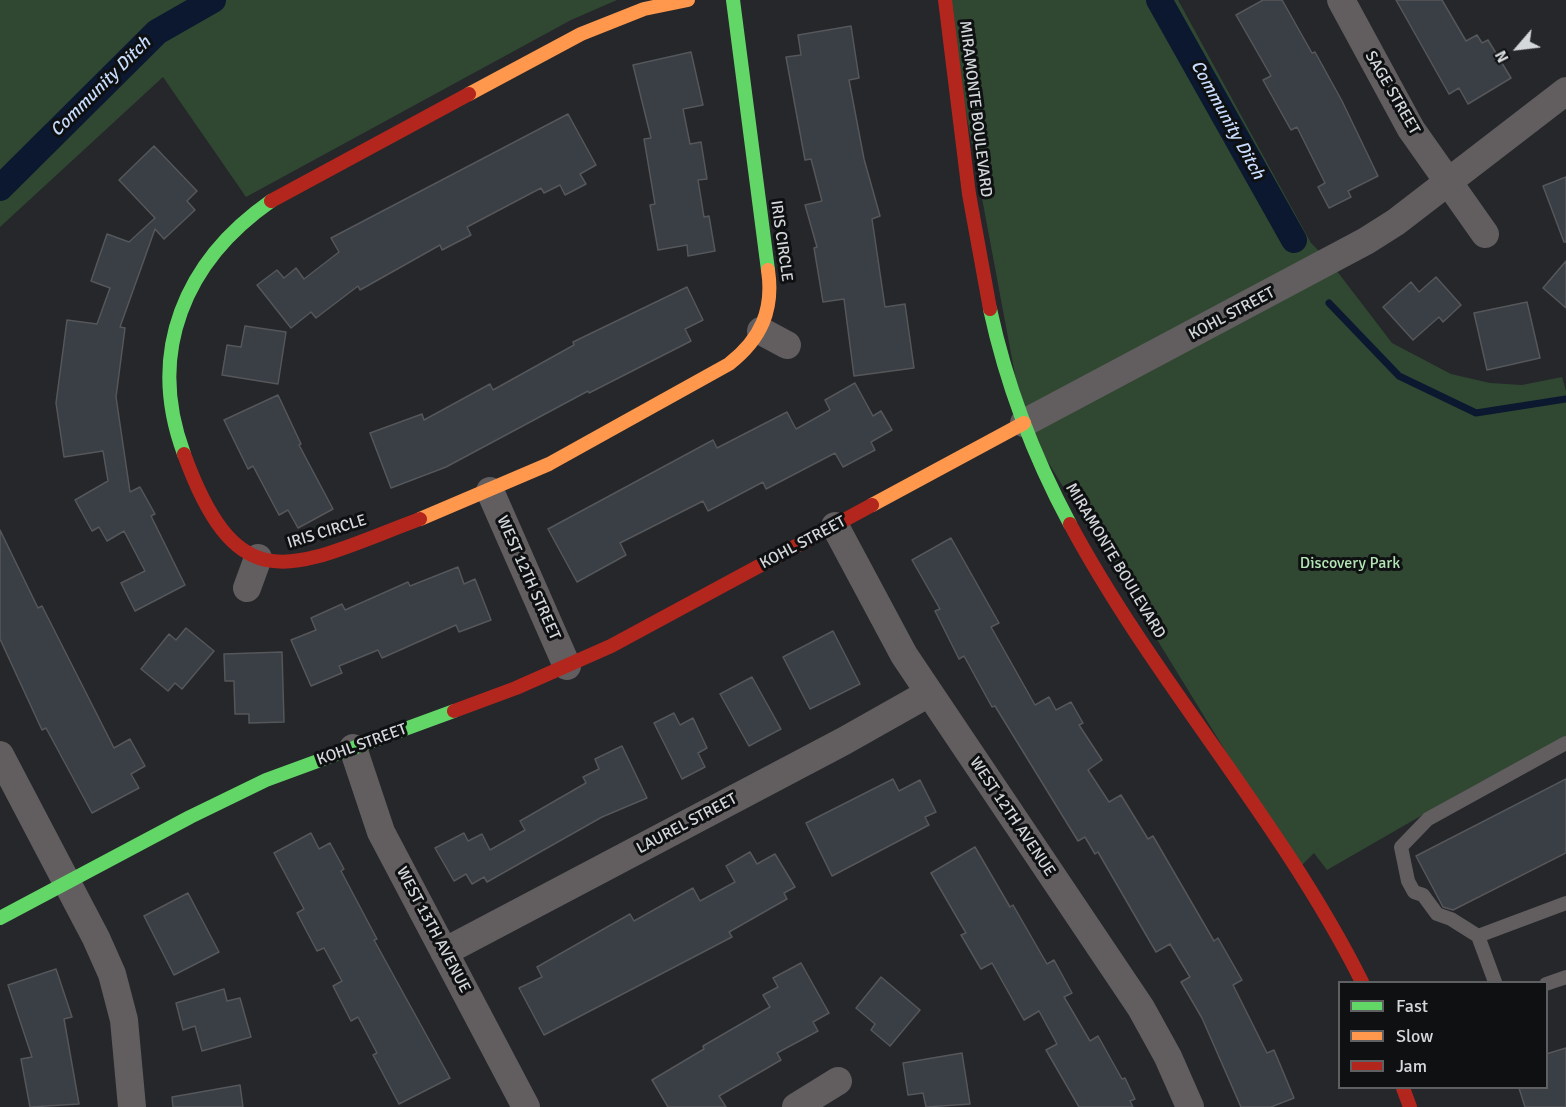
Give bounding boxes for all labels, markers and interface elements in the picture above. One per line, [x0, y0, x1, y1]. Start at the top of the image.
north arrow [1488, 18, 1548, 78]
street label: MIRAMONTE BOULEVARD [955, 20, 995, 198]
water label: Community Ditch [46, 32, 156, 142]
text: N [1491, 47, 1514, 66]
street label: SAGE STREET [1360, 48, 1424, 138]
water label: Community Ditch [1185, 57, 1269, 183]
street label: IRIS CIRCLE [766, 199, 796, 283]
street label: KOHL STREET [1186, 283, 1278, 345]
street label: MIRAMONTE BOULEVARD [1061, 480, 1169, 642]
street label: IRIS CIRCLE [285, 511, 369, 553]
street label: KOHL STREET [757, 512, 849, 574]
street label: WEST 12TH STREET [492, 513, 564, 643]
park label: Discovery Park [1300, 554, 1400, 574]
street label: KOHL STREET [314, 720, 410, 770]
street label: WEST 12TH AVENUE [965, 754, 1059, 880]
street label: LAUREL STREET [634, 790, 740, 858]
street label: WEST 13TH AVENUE [392, 864, 474, 996]
legend [1338, 981, 1548, 1089]
text: Fast [1396, 995, 1428, 1017]
text: Slow [1396, 1025, 1433, 1047]
text: Jam [1396, 1055, 1427, 1077]

